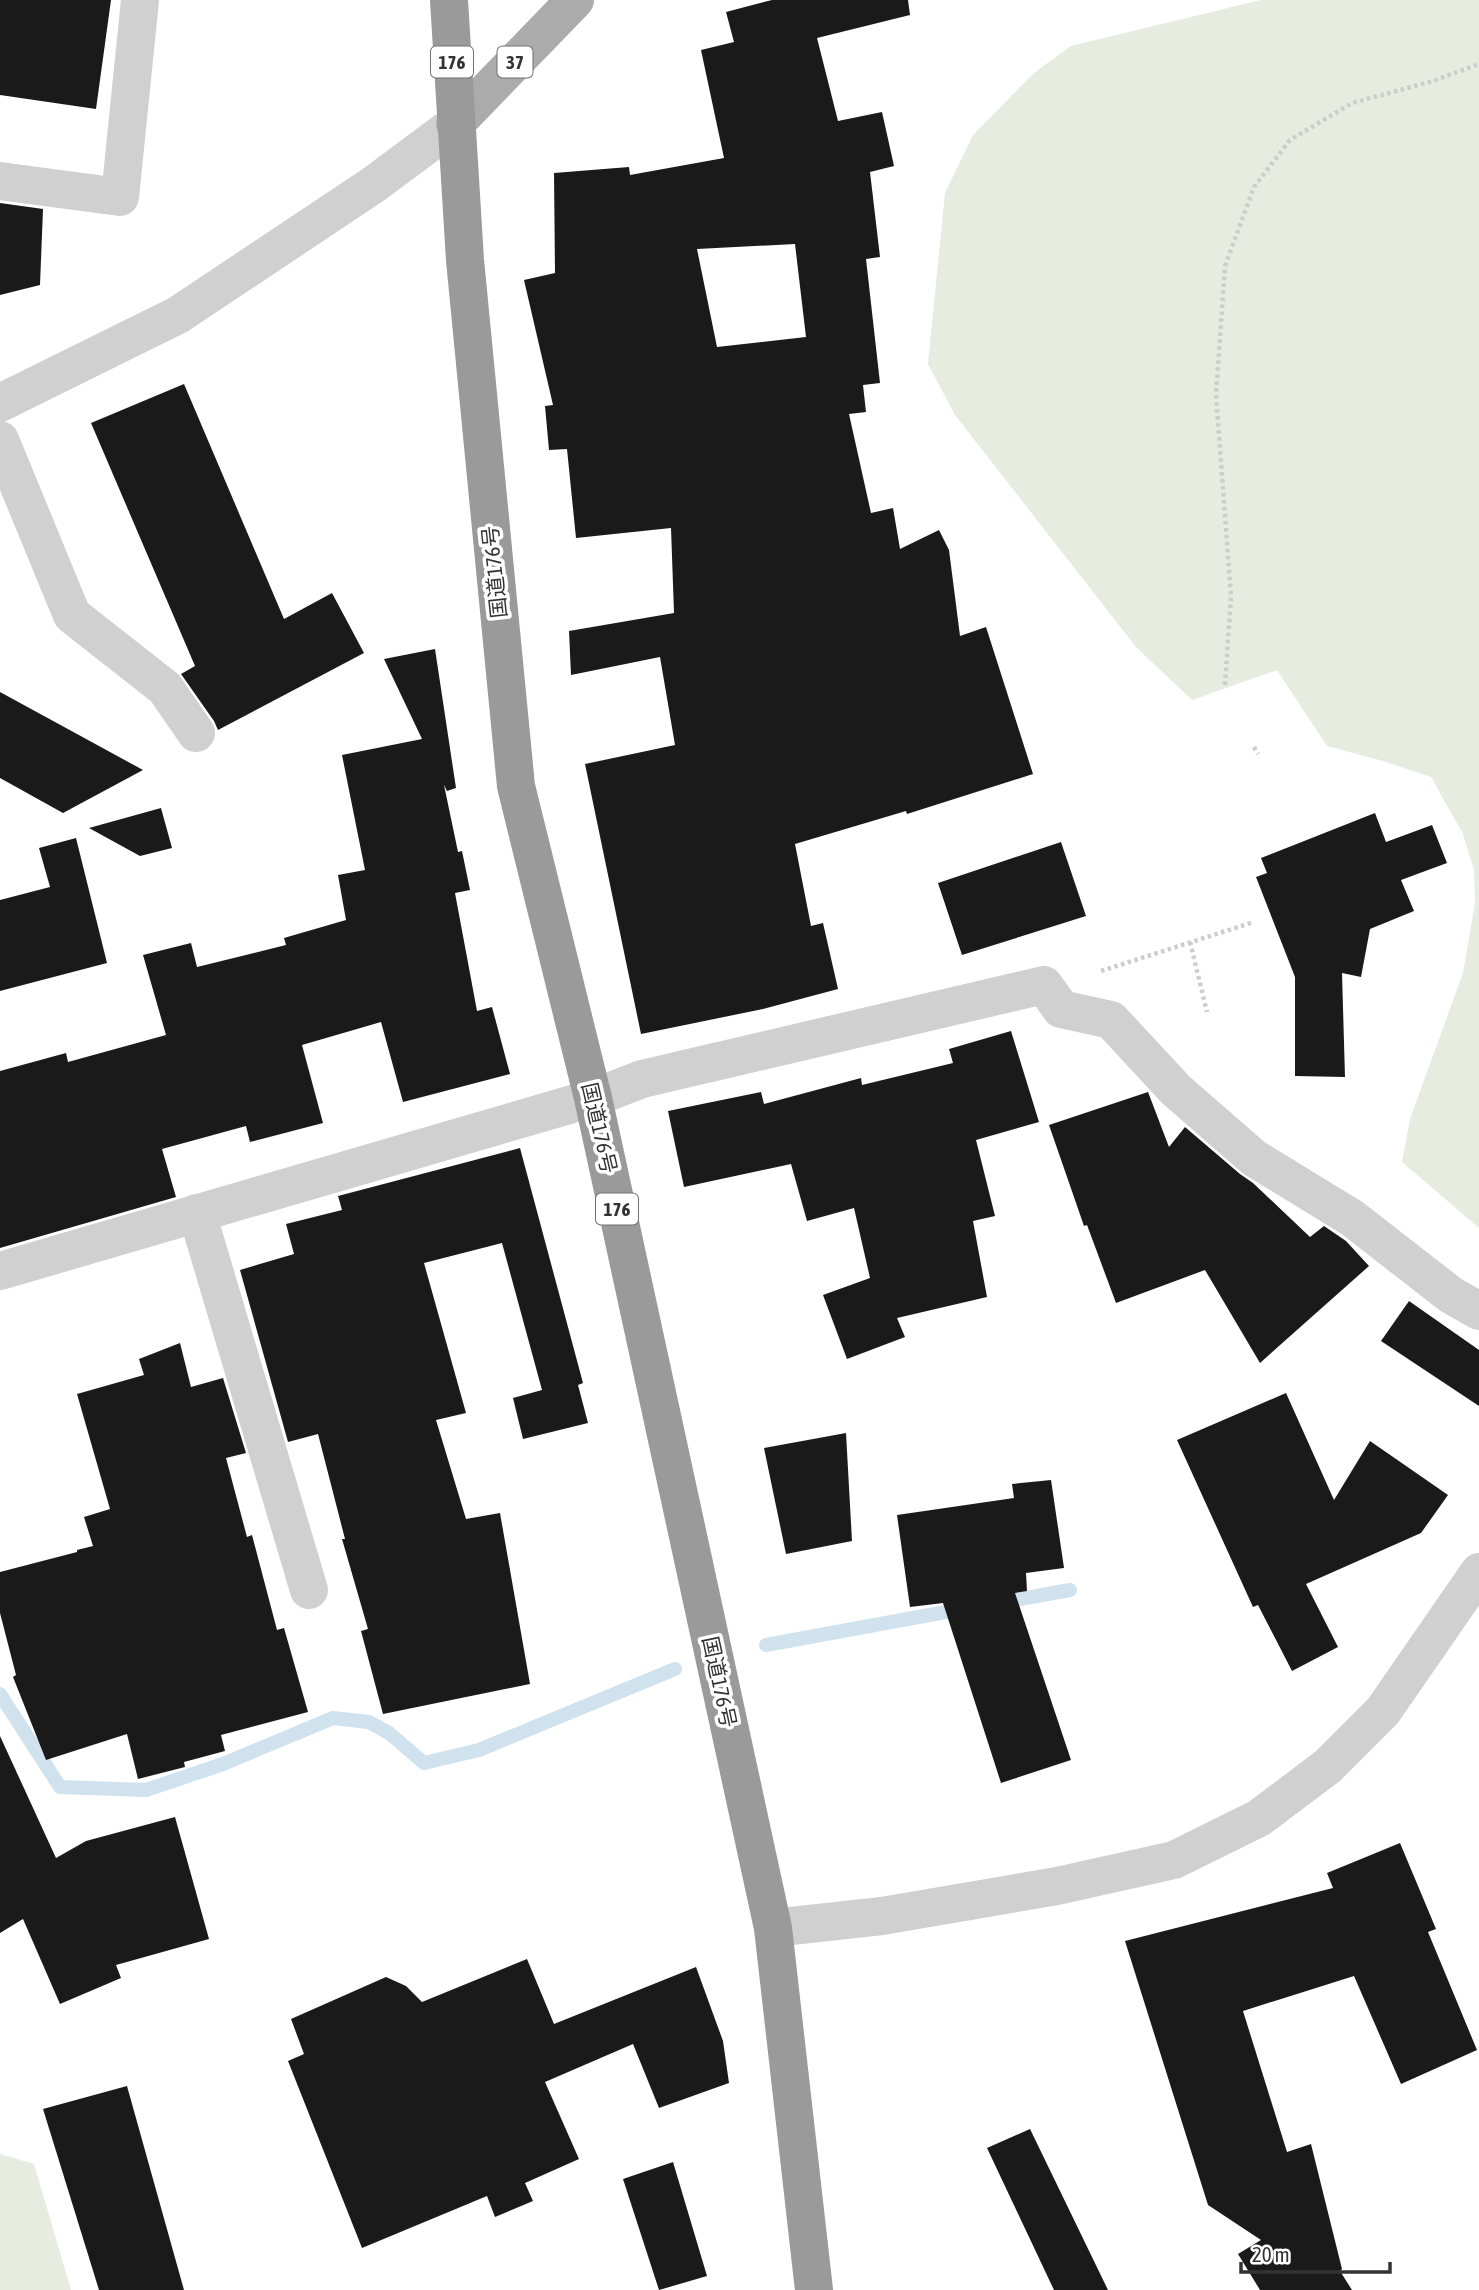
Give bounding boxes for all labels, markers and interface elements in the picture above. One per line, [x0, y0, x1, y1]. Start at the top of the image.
road number: 176 [431, 46, 473, 78]
road number: 37 [498, 46, 532, 78]
street label: 国道176号 [477, 525, 511, 619]
street label: 国道176号 [578, 1080, 622, 1176]
road number: 176 [596, 1194, 638, 1224]
street label: 国道176号 [699, 1634, 741, 1730]
scale bar [1241, 2230, 1390, 2274]
text: 20 m [1252, 2242, 1290, 2266]

